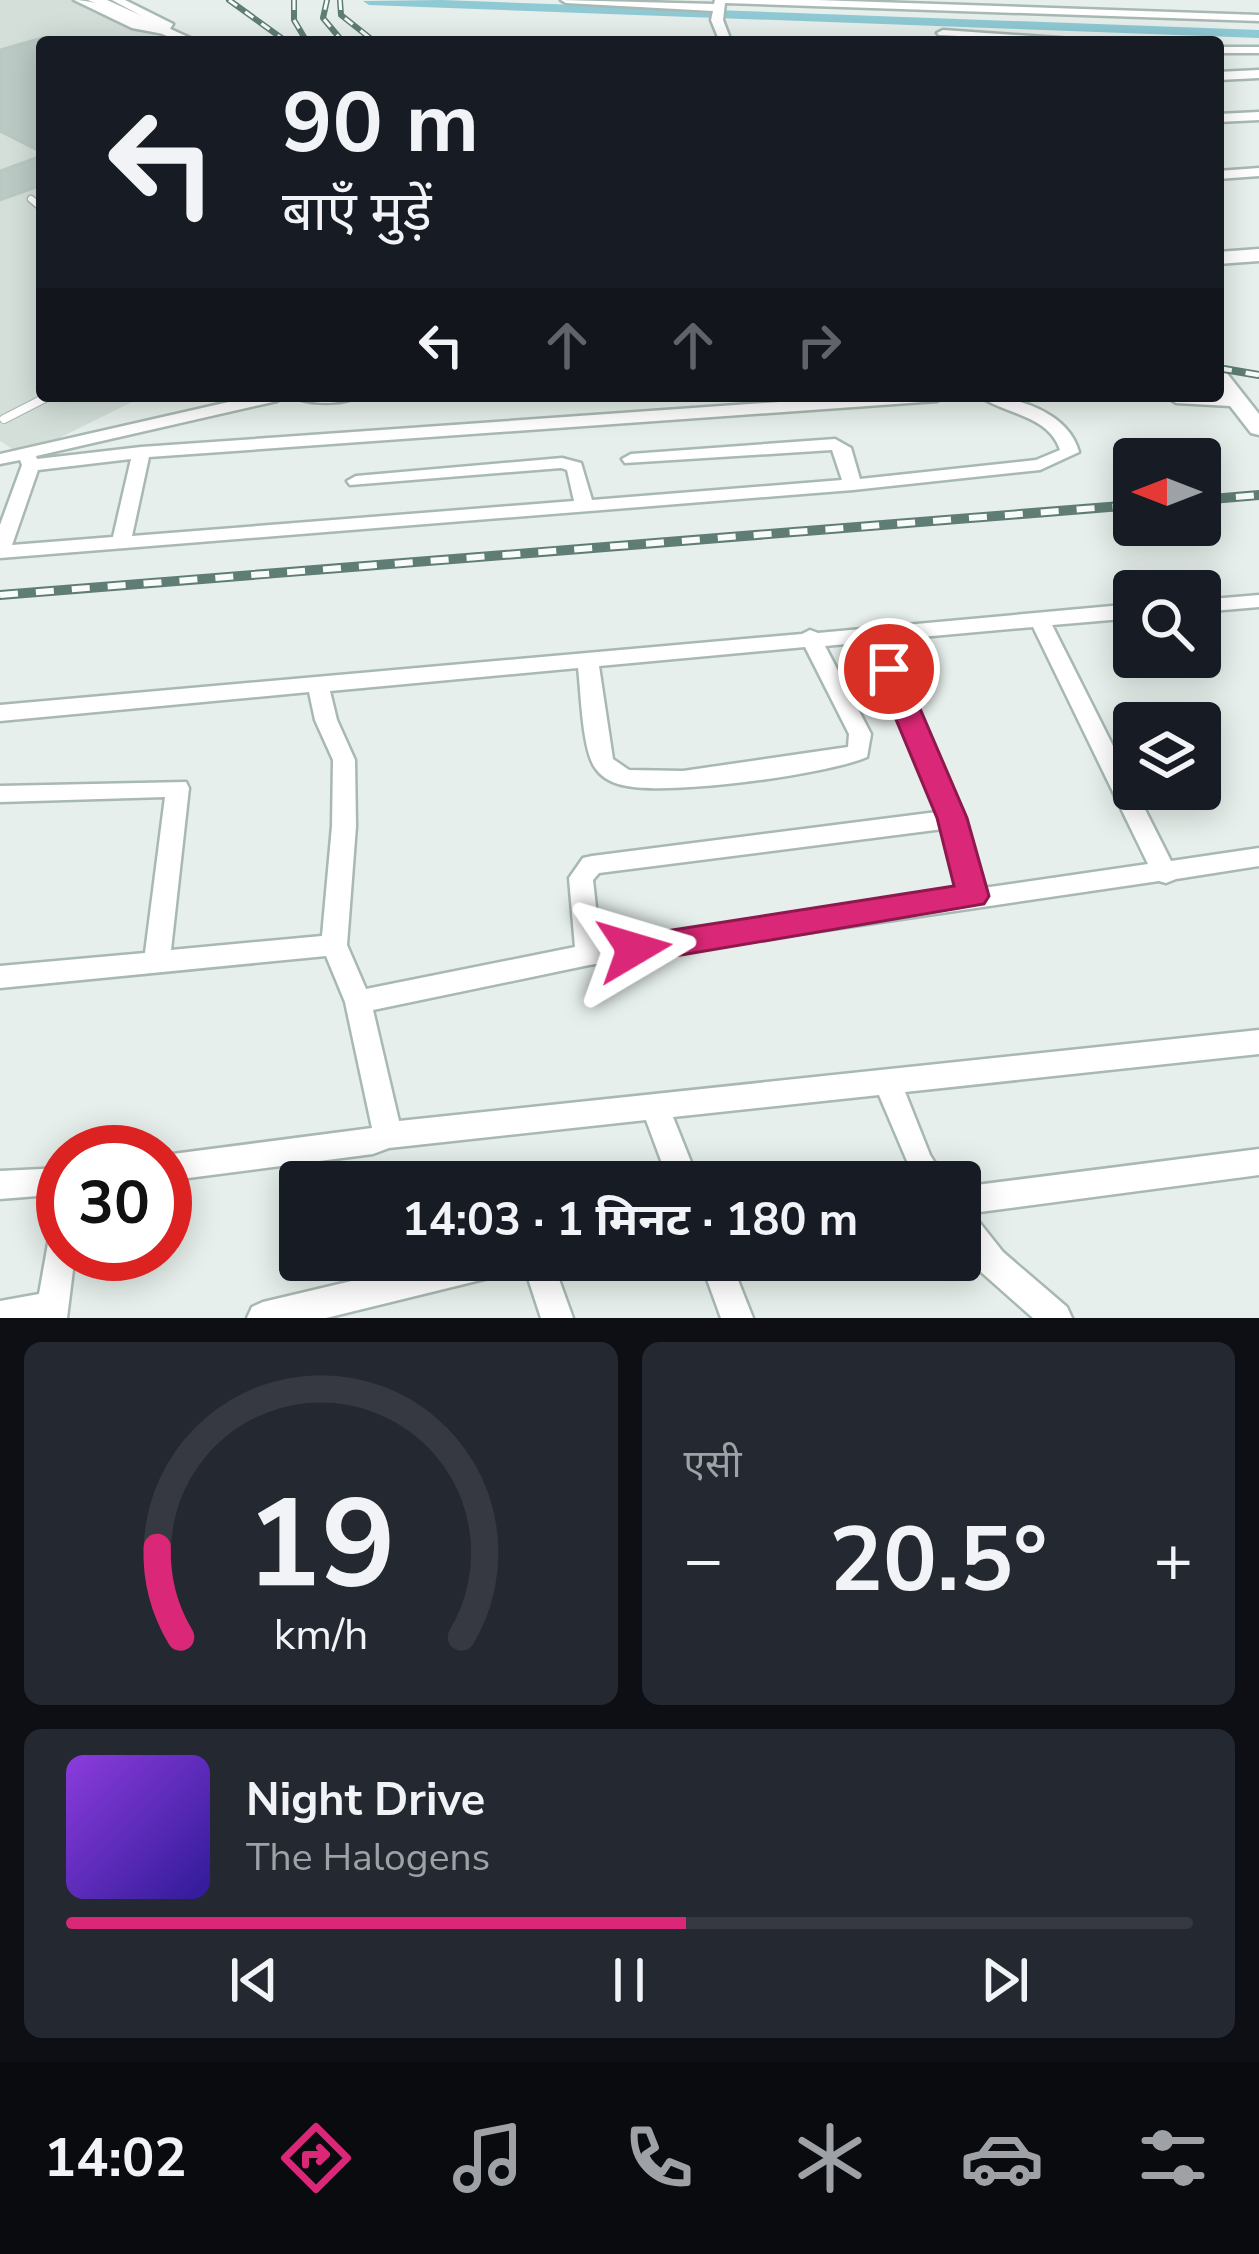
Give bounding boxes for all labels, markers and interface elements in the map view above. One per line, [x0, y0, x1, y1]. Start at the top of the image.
text: 90 m [282, 66, 479, 181]
icon: left [84, 84, 240, 240]
text: बाएँ मुड़ें [282, 175, 432, 249]
icon: left [408, 312, 474, 378]
icon: ahead [534, 312, 600, 378]
icon: ahead [660, 312, 726, 378]
icon: right [786, 312, 852, 378]
north arrow [1113, 438, 1221, 546]
map controls [1113, 438, 1221, 810]
button: search [1113, 570, 1221, 678]
pin [838, 618, 940, 720]
icon: arrive [856, 636, 922, 702]
button: layers [1113, 702, 1221, 810]
position arrow [571, 886, 697, 1012]
speed limit sign: 30 [36, 1125, 192, 1281]
text: 14:03 · 1 मिनट · 180 m [402, 1190, 858, 1251]
text: एसी [684, 1438, 742, 1491]
text: 19 [246, 1460, 396, 1630]
text: 20.5° [829, 1499, 1047, 1622]
text: − [684, 1515, 723, 1605]
text: + [1153, 1515, 1193, 1605]
text: km/h [273, 1605, 368, 1663]
text: Night Drive [246, 1770, 485, 1831]
text: The Halogens [246, 1831, 490, 1884]
icon: previous [221, 1947, 287, 2013]
icon: pause [596, 1947, 662, 2013]
icon: next [972, 1947, 1038, 2013]
icon: directions [274, 2116, 358, 2200]
icon: music [446, 2116, 530, 2200]
icon: phone [617, 2116, 701, 2200]
icon: climate [788, 2116, 872, 2200]
icon: car [960, 2116, 1044, 2200]
icon: filters [1131, 2116, 1215, 2200]
text: 14:02 [44, 2121, 187, 2195]

